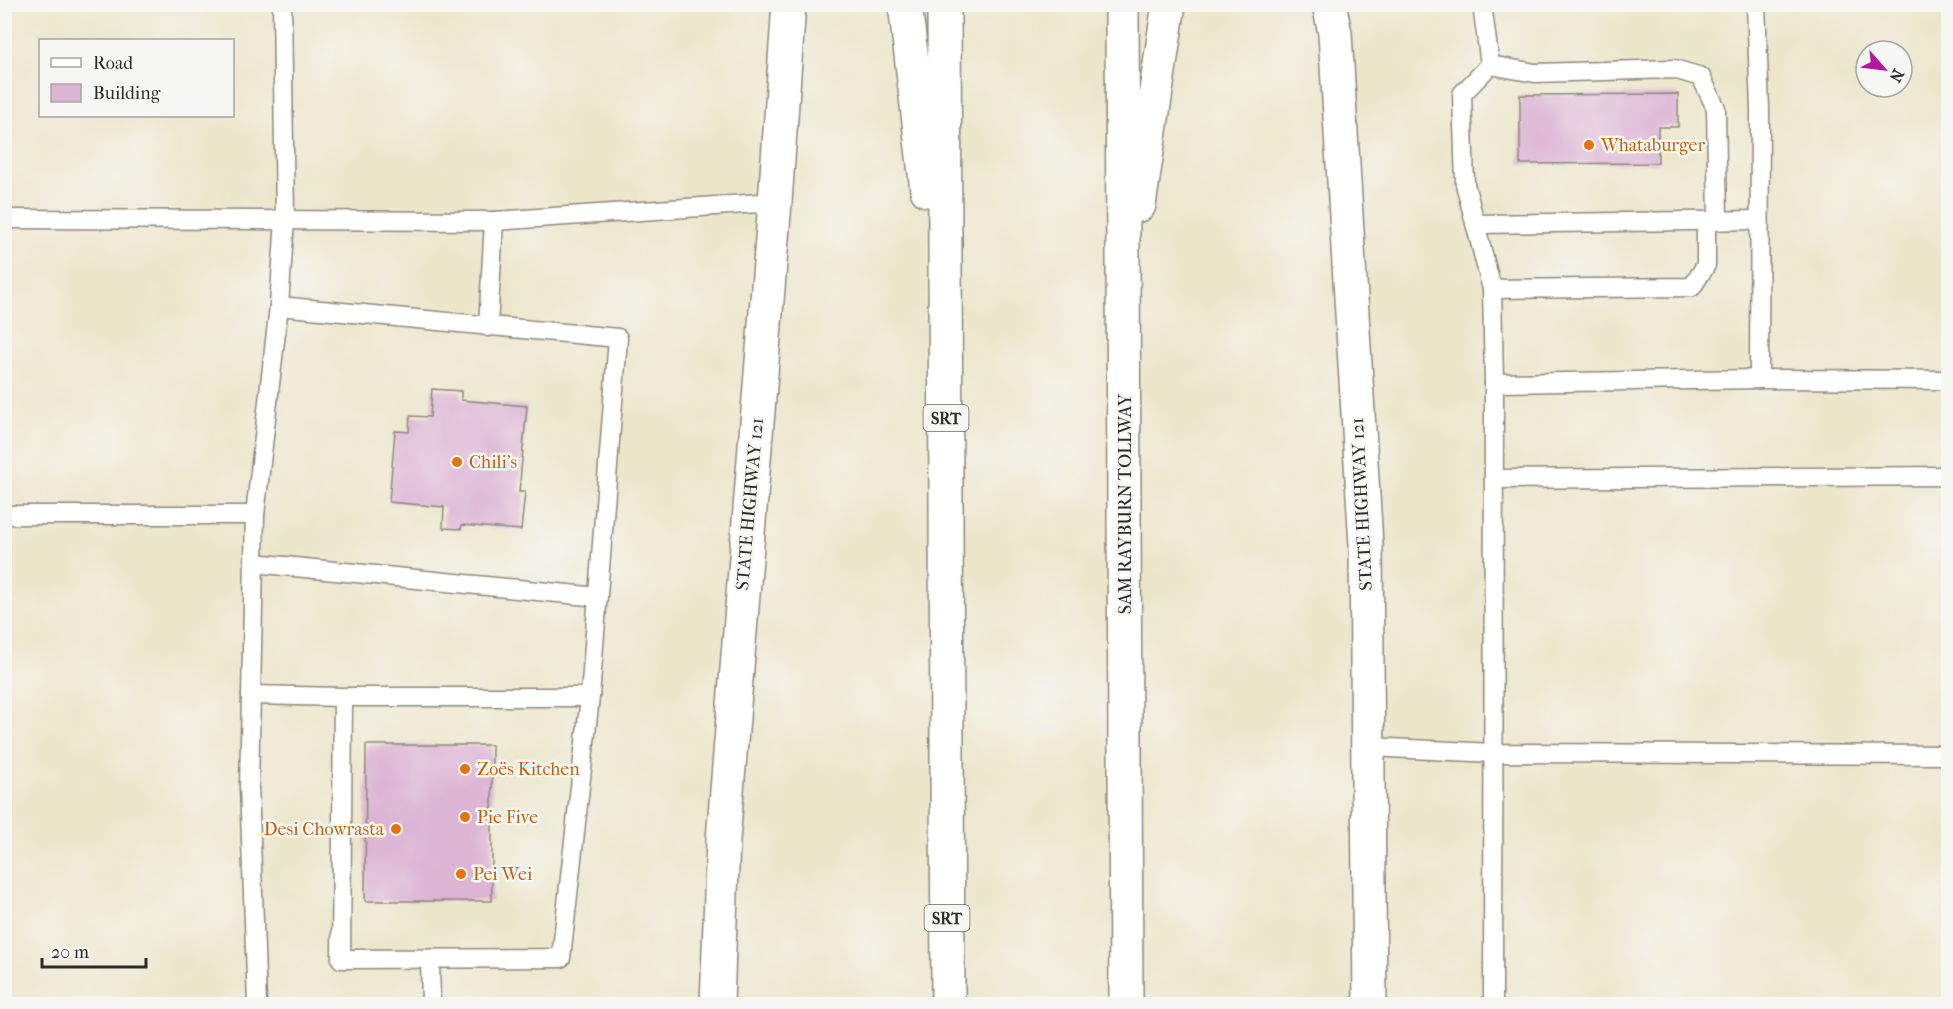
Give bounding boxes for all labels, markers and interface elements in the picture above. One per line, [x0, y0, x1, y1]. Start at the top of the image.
legend [39, 39, 234, 117]
north arrow [1854, 39, 1914, 99]
text: Road [93, 53, 133, 74]
text: N [1885, 66, 1908, 86]
text: Building [93, 83, 161, 104]
place label: Whataburger [1600, 135, 1705, 156]
marker: Whataburger [1582, 138, 1596, 152]
street label: SAM RAYBURN TOLLWAY [1115, 393, 1136, 614]
road number: SRT [924, 405, 968, 431]
street label: STATE HIGHWAY 121 [732, 417, 768, 591]
street label: STATE HIGHWAY 121 [1347, 417, 1377, 591]
place label: Chili's [469, 452, 518, 473]
marker: Chili's [450, 455, 464, 469]
place label: Zoës Kitchen [477, 759, 580, 780]
marker: Zoës Kitchen [458, 762, 472, 776]
place label: Pie Five [477, 807, 538, 828]
marker: Pie Five [458, 810, 472, 824]
place label: Desi Chowrasta [264, 819, 385, 840]
marker: Desi Chowrasta [389, 822, 403, 836]
place label: Pei Wei [473, 864, 533, 885]
marker: Pei Wei [454, 867, 468, 881]
road number: SRT [924, 905, 970, 931]
scale bar [42, 931, 146, 969]
text: 20 m [51, 942, 89, 963]

